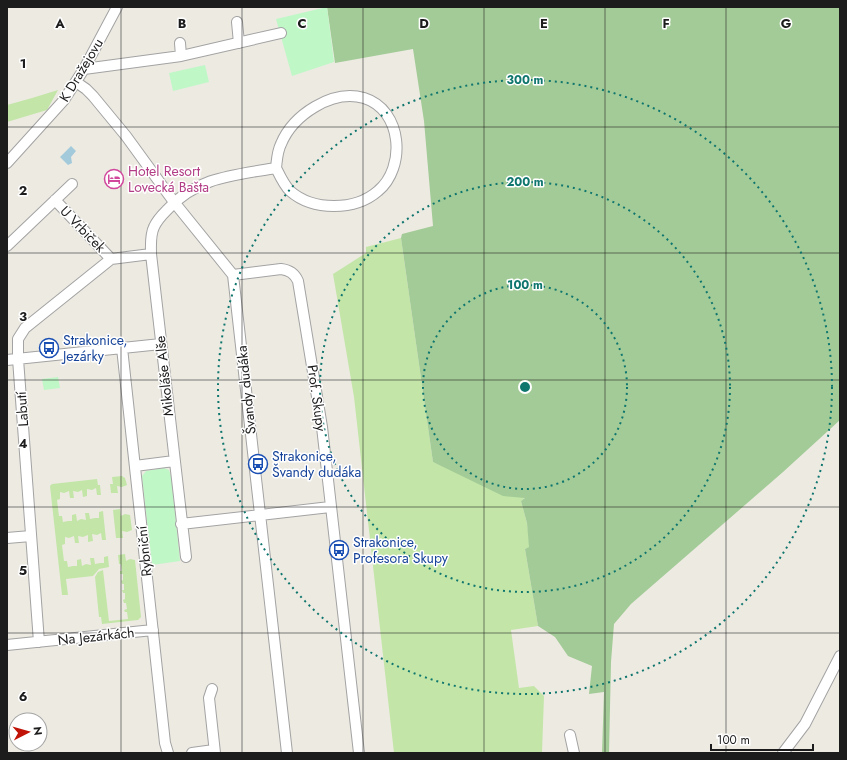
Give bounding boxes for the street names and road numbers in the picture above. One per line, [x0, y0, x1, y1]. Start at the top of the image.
street label: K Dražejovu [54, 34, 108, 106]
street label: U Vrbiček [56, 201, 111, 257]
street label: Mikoláše Alše [150, 335, 178, 417]
street label: Švandy dudáka [231, 345, 261, 435]
street label: Prof. Skupy [302, 363, 332, 433]
street label: Labutí [11, 389, 33, 427]
street label: Rybniční [131, 523, 157, 577]
street label: Na Jezárkách [57, 622, 135, 650]

